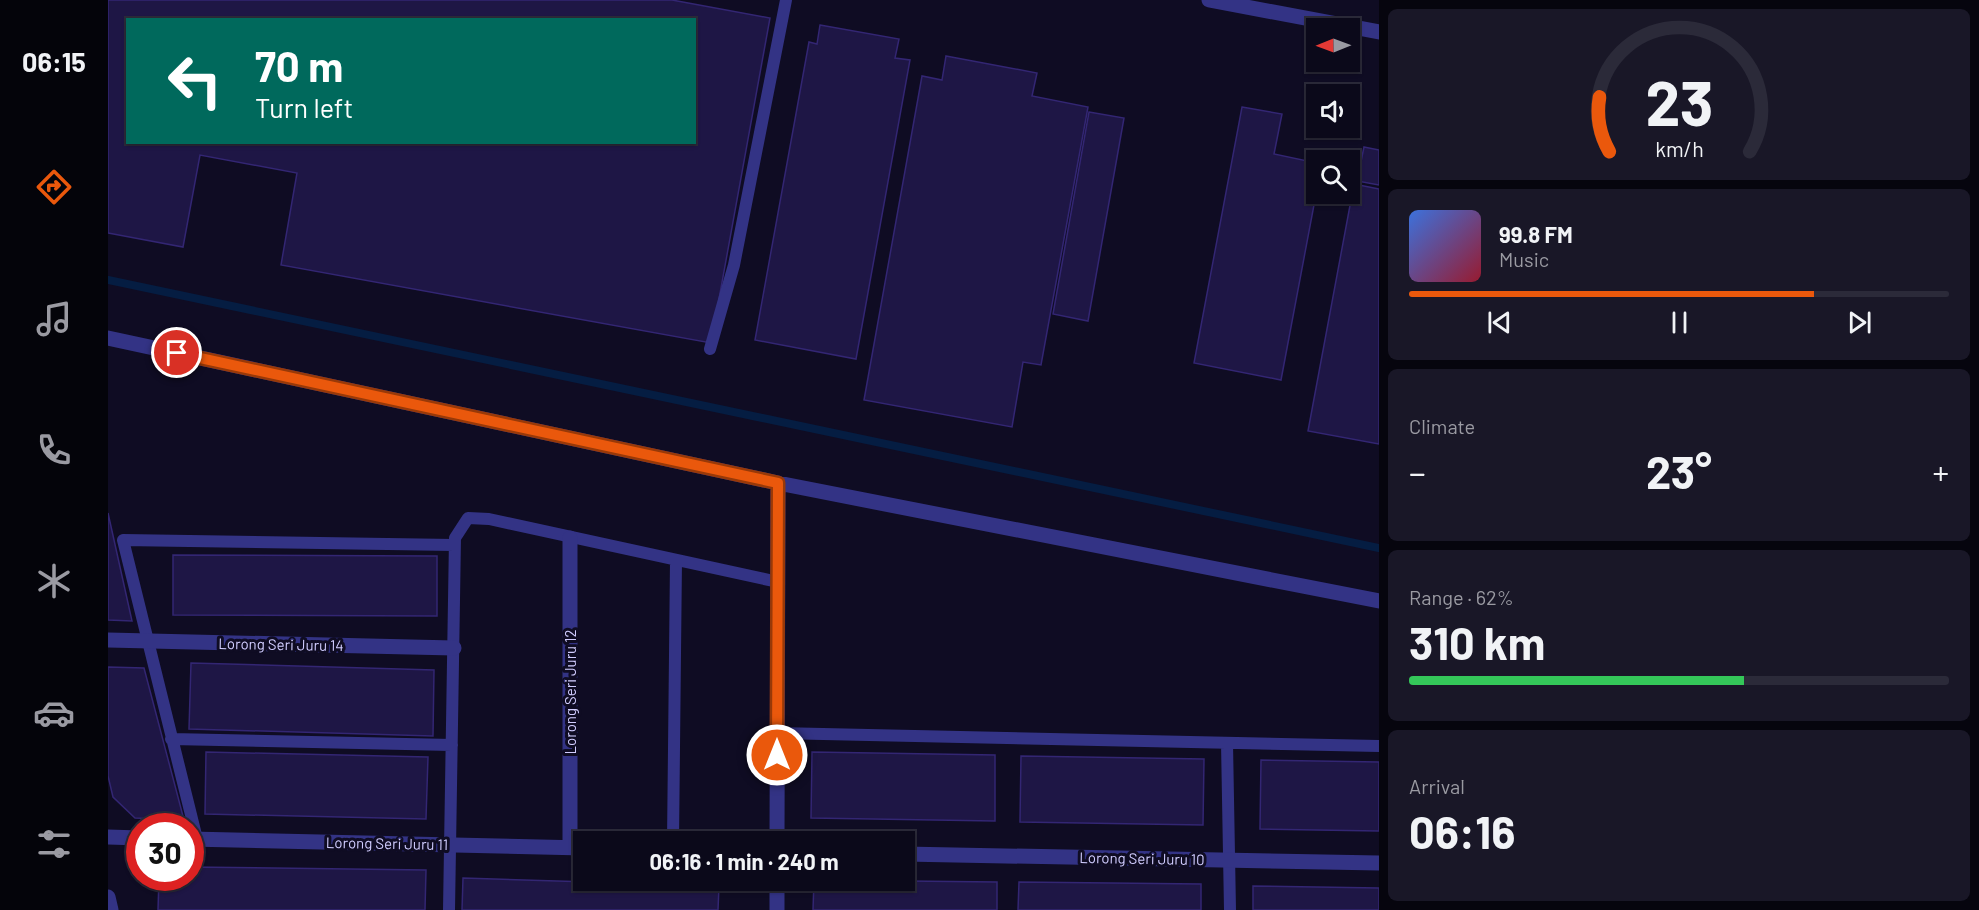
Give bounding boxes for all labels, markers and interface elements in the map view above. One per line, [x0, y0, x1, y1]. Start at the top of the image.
north arrow [1306, 18, 1360, 72]
map controls [1306, 18, 1360, 204]
text: 70 m [255, 40, 343, 90]
icon: left [156, 42, 234, 120]
text: 06:15 [22, 45, 86, 77]
text: 23 [1645, 64, 1713, 138]
button: sound [1306, 84, 1360, 138]
text: Turn left [255, 91, 353, 123]
text: km/h [1655, 136, 1703, 161]
button: search [1306, 150, 1360, 204]
icon: directions [33, 166, 75, 208]
text: 99.8 FM [1499, 221, 1573, 247]
text: Music [1499, 247, 1549, 271]
icon: music [33, 298, 75, 340]
icon: previous [1483, 306, 1516, 339]
icon: pause [1663, 306, 1696, 339]
icon: next [1843, 306, 1876, 339]
pin [151, 327, 202, 378]
icon: arrive [160, 336, 193, 369]
text: Climate [1409, 414, 1475, 438]
icon: phone [33, 429, 75, 471]
text: 23° [1646, 444, 1712, 498]
text: − [1409, 452, 1426, 492]
text: + [1932, 452, 1949, 492]
icon: climate [33, 560, 75, 602]
text: Range · 62% [1409, 585, 1514, 609]
text: 310 km [1409, 615, 1545, 669]
street label: Lorong Seri Juru 12 [561, 630, 579, 754]
street label: Lorong Seri Juru 14 [218, 634, 344, 654]
icon: car [33, 692, 75, 734]
position arrow [745, 723, 809, 787]
text: Arrival [1409, 774, 1465, 798]
text: 06:16 [1409, 804, 1515, 858]
speed limit sign: 30 [126, 813, 204, 891]
icon: filters [33, 823, 75, 865]
street label: Lorong Seri Juru 11 [326, 833, 448, 853]
text: 06:16 · 1 min · 240 m [649, 848, 839, 874]
street label: Lorong Seri Juru 10 [1079, 848, 1205, 868]

